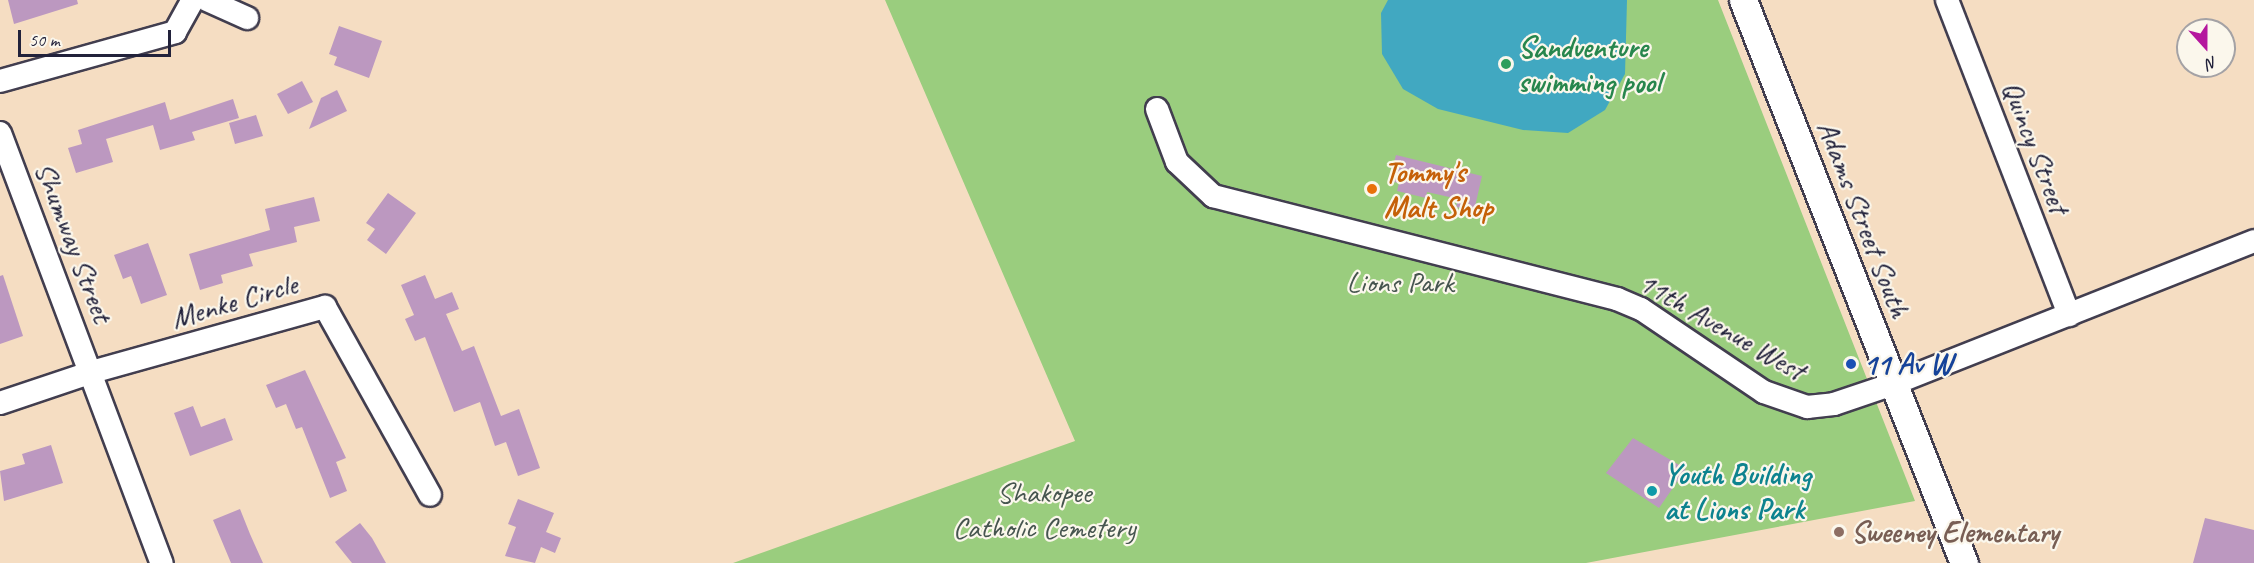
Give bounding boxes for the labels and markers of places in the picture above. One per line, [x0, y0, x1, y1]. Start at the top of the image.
place label: Sandventure swimming pool [1518, 29, 1660, 100]
marker: Sandventure swimming pool [1499, 57, 1513, 71]
place label: Tommy's Malt Shop [1384, 154, 1494, 225]
marker: Tommy's Malt Shop [1365, 182, 1379, 196]
place label: 11 Av W [1863, 346, 1951, 382]
marker: 11 Av W [1844, 357, 1858, 371]
place label: Youth Building at Lions Park [1664, 456, 1811, 526]
marker: Youth Building at Lions Park [1645, 484, 1659, 498]
place label: Sweeney Elementary [1851, 514, 2059, 550]
marker: Sweeney Elementary [1832, 525, 1846, 539]

